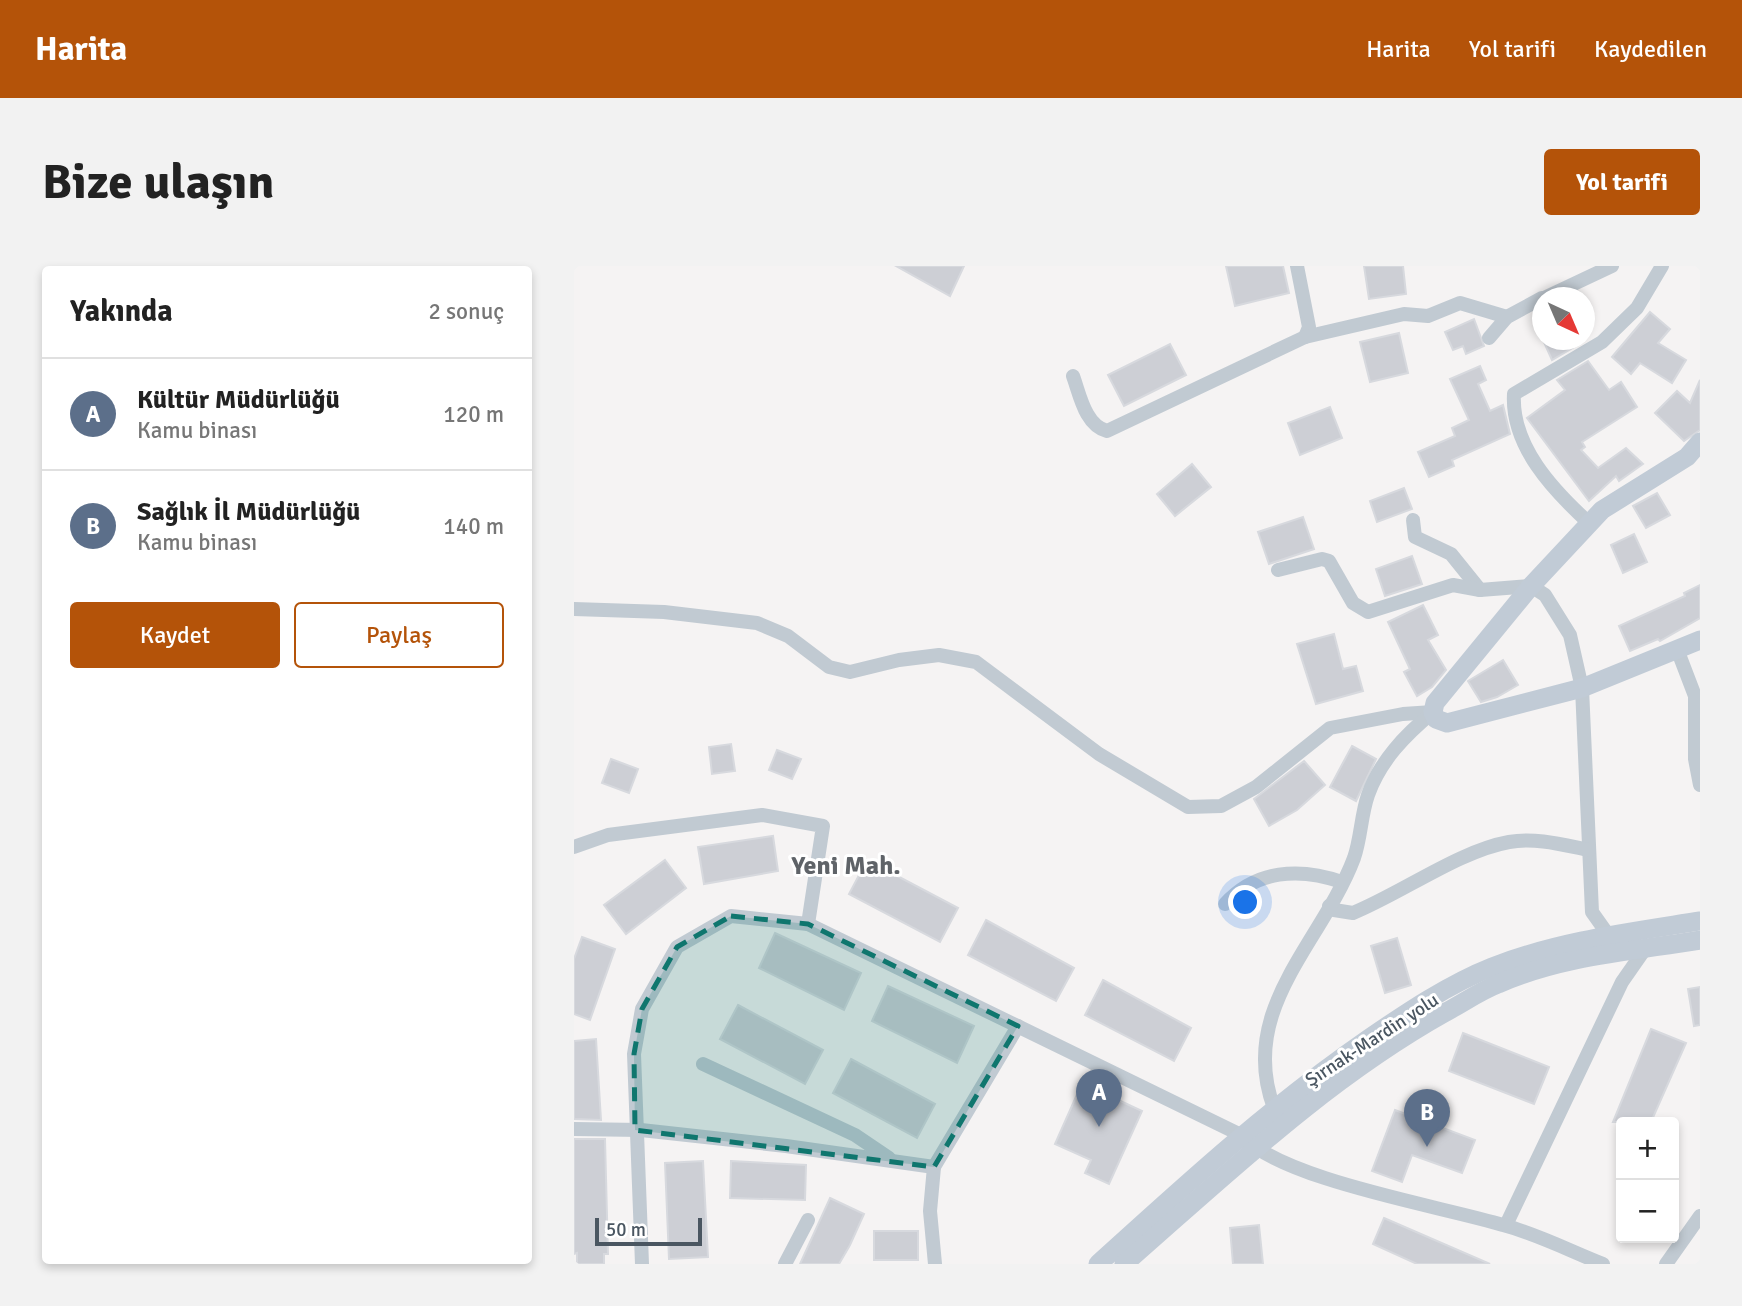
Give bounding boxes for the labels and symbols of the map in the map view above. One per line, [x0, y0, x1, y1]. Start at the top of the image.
north arrow [1532, 287, 1595, 350]
district label: Yeni Mah. [790, 850, 901, 882]
your location [1228, 885, 1262, 919]
street label: Şırnak-Mardin yolu [1301, 988, 1443, 1092]
pin: A [1076, 1069, 1122, 1127]
pin: B [1404, 1089, 1450, 1147]
scale bar [595, 1215, 702, 1247]

